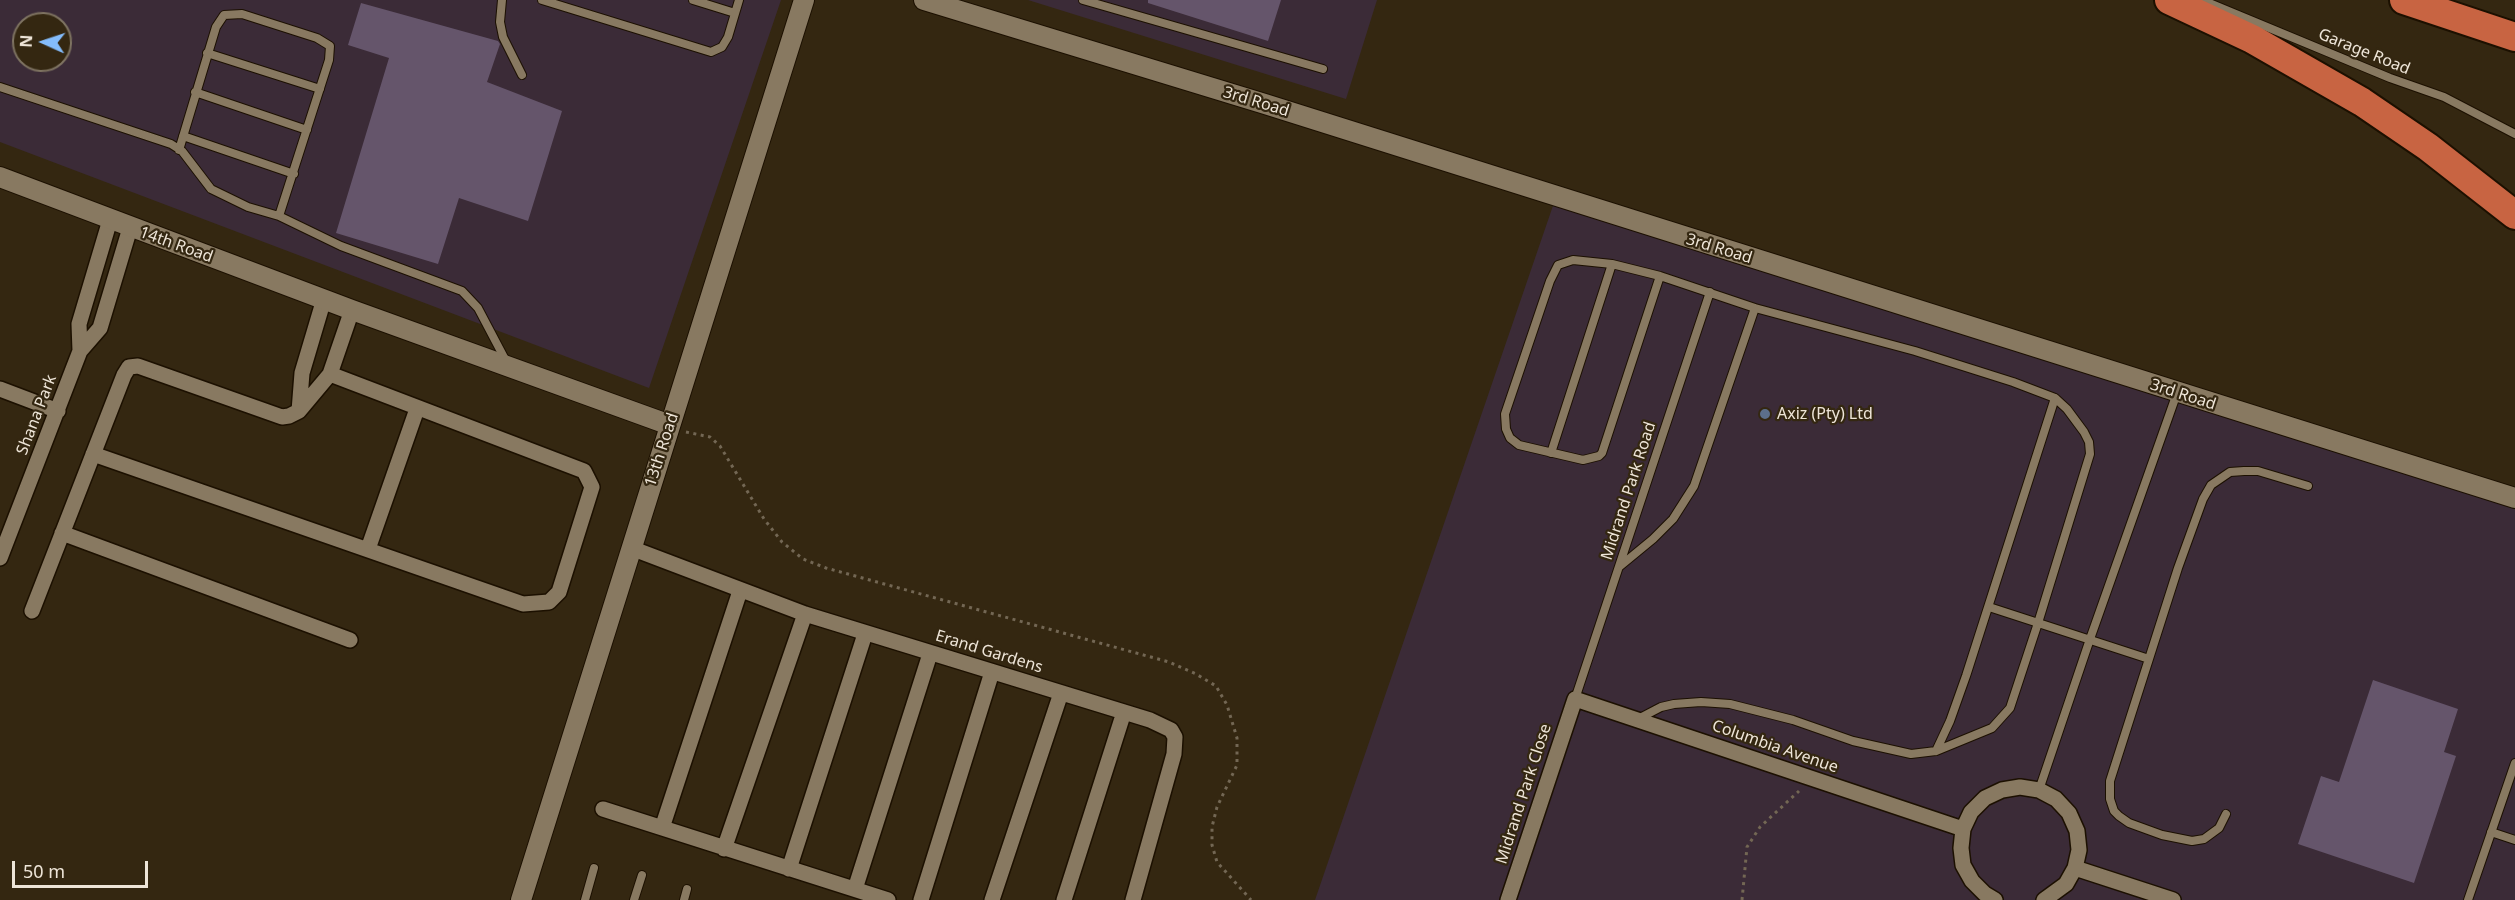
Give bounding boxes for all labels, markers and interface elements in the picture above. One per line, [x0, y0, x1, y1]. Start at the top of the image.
north arrow [12, 12, 72, 72]
street label: Garage Road [2315, 25, 2413, 79]
text: N [15, 34, 37, 48]
street label: 3rd Road [1221, 83, 1291, 121]
street label: 14th Road [137, 223, 215, 267]
street label: 3rd Road [1684, 230, 1754, 268]
street label: Shana Park [13, 372, 61, 458]
street label: 3rd Road [2148, 375, 2218, 415]
place label: Axiz (Pty) Ltd [1777, 404, 1873, 424]
marker: Axiz (Pty) Ltd [1758, 407, 1772, 421]
street label: 13th Road [641, 411, 683, 489]
street label: Midrand Park Road [1598, 420, 1660, 562]
street label: Erand Gardens [933, 627, 1045, 677]
street label: Columbia Avenue [1709, 716, 1841, 778]
street label: Midrand Park Close [1492, 722, 1556, 866]
scale bar [15, 849, 152, 887]
text: 50 m [23, 859, 65, 883]

